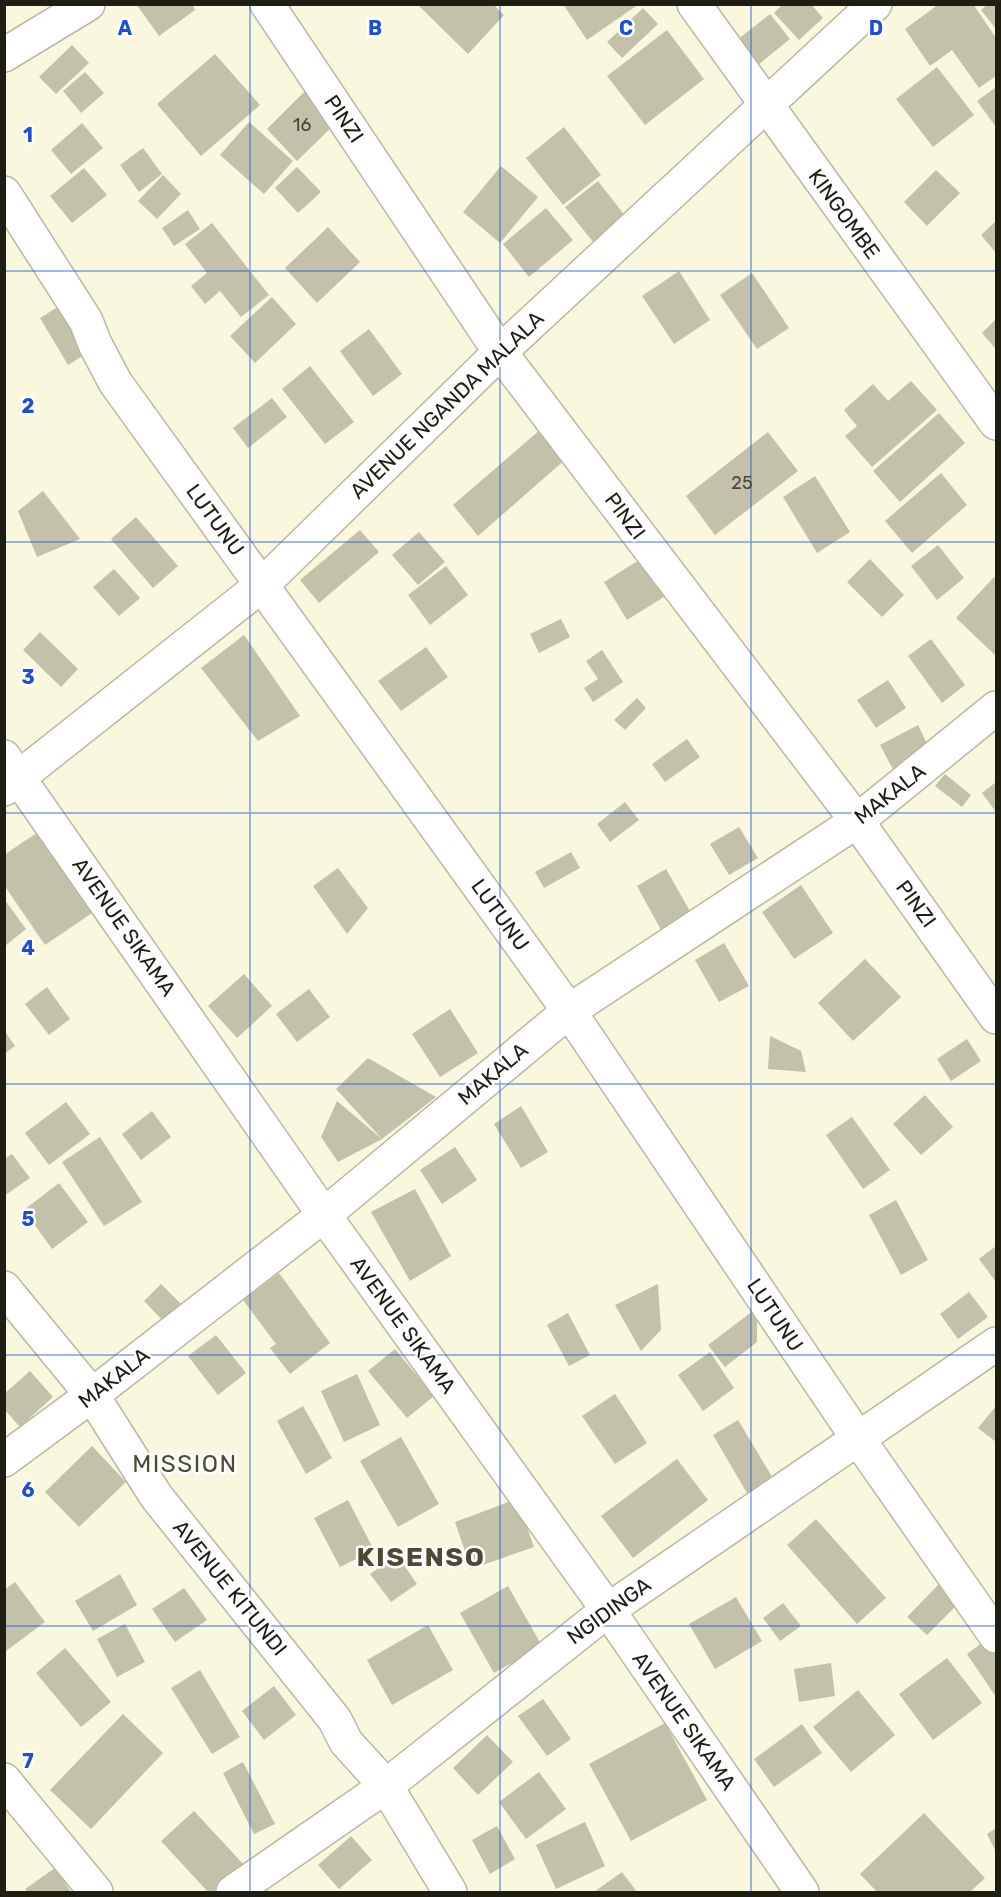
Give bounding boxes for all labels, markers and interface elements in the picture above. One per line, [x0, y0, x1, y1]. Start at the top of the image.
text: A [118, 16, 133, 40]
text: B [368, 16, 382, 40]
text: C [619, 16, 633, 40]
text: D [869, 16, 883, 40]
street label: PINZI [319, 90, 369, 147]
house number: 16 [293, 114, 311, 136]
text: 1 [23, 123, 33, 147]
street label: KINGOMBE [803, 164, 885, 263]
street label: AVENUE NGANDA MALALA [345, 306, 549, 504]
text: 2 [22, 394, 35, 418]
house number: 25 [731, 472, 753, 494]
street label: LUTUNU [181, 479, 250, 560]
street label: PINZI [600, 487, 651, 544]
text: 3 [21, 665, 35, 689]
street label: MAKALA [849, 758, 930, 829]
street label: AVENUE SIKAMA [67, 853, 181, 1001]
street label: LUTUNU [466, 874, 535, 955]
street label: PINZI [891, 875, 942, 932]
text: 4 [21, 936, 35, 960]
street label: MAKALA [453, 1037, 533, 1110]
text: 5 [22, 1207, 35, 1231]
street label: AVENUE SIKAMA [345, 1251, 461, 1398]
street label: LUTUNU [742, 1274, 809, 1356]
street label: MAKALA [73, 1342, 154, 1413]
district label: MISSION [132, 1450, 238, 1478]
text: 6 [21, 1478, 35, 1502]
street label: AVENUE KITUNDI [168, 1515, 293, 1660]
district label: KISENSO [357, 1541, 485, 1573]
street label: NGIDINGA [562, 1572, 655, 1649]
street label: AVENUE SIKAMA [627, 1647, 741, 1795]
text: 7 [22, 1749, 34, 1773]

